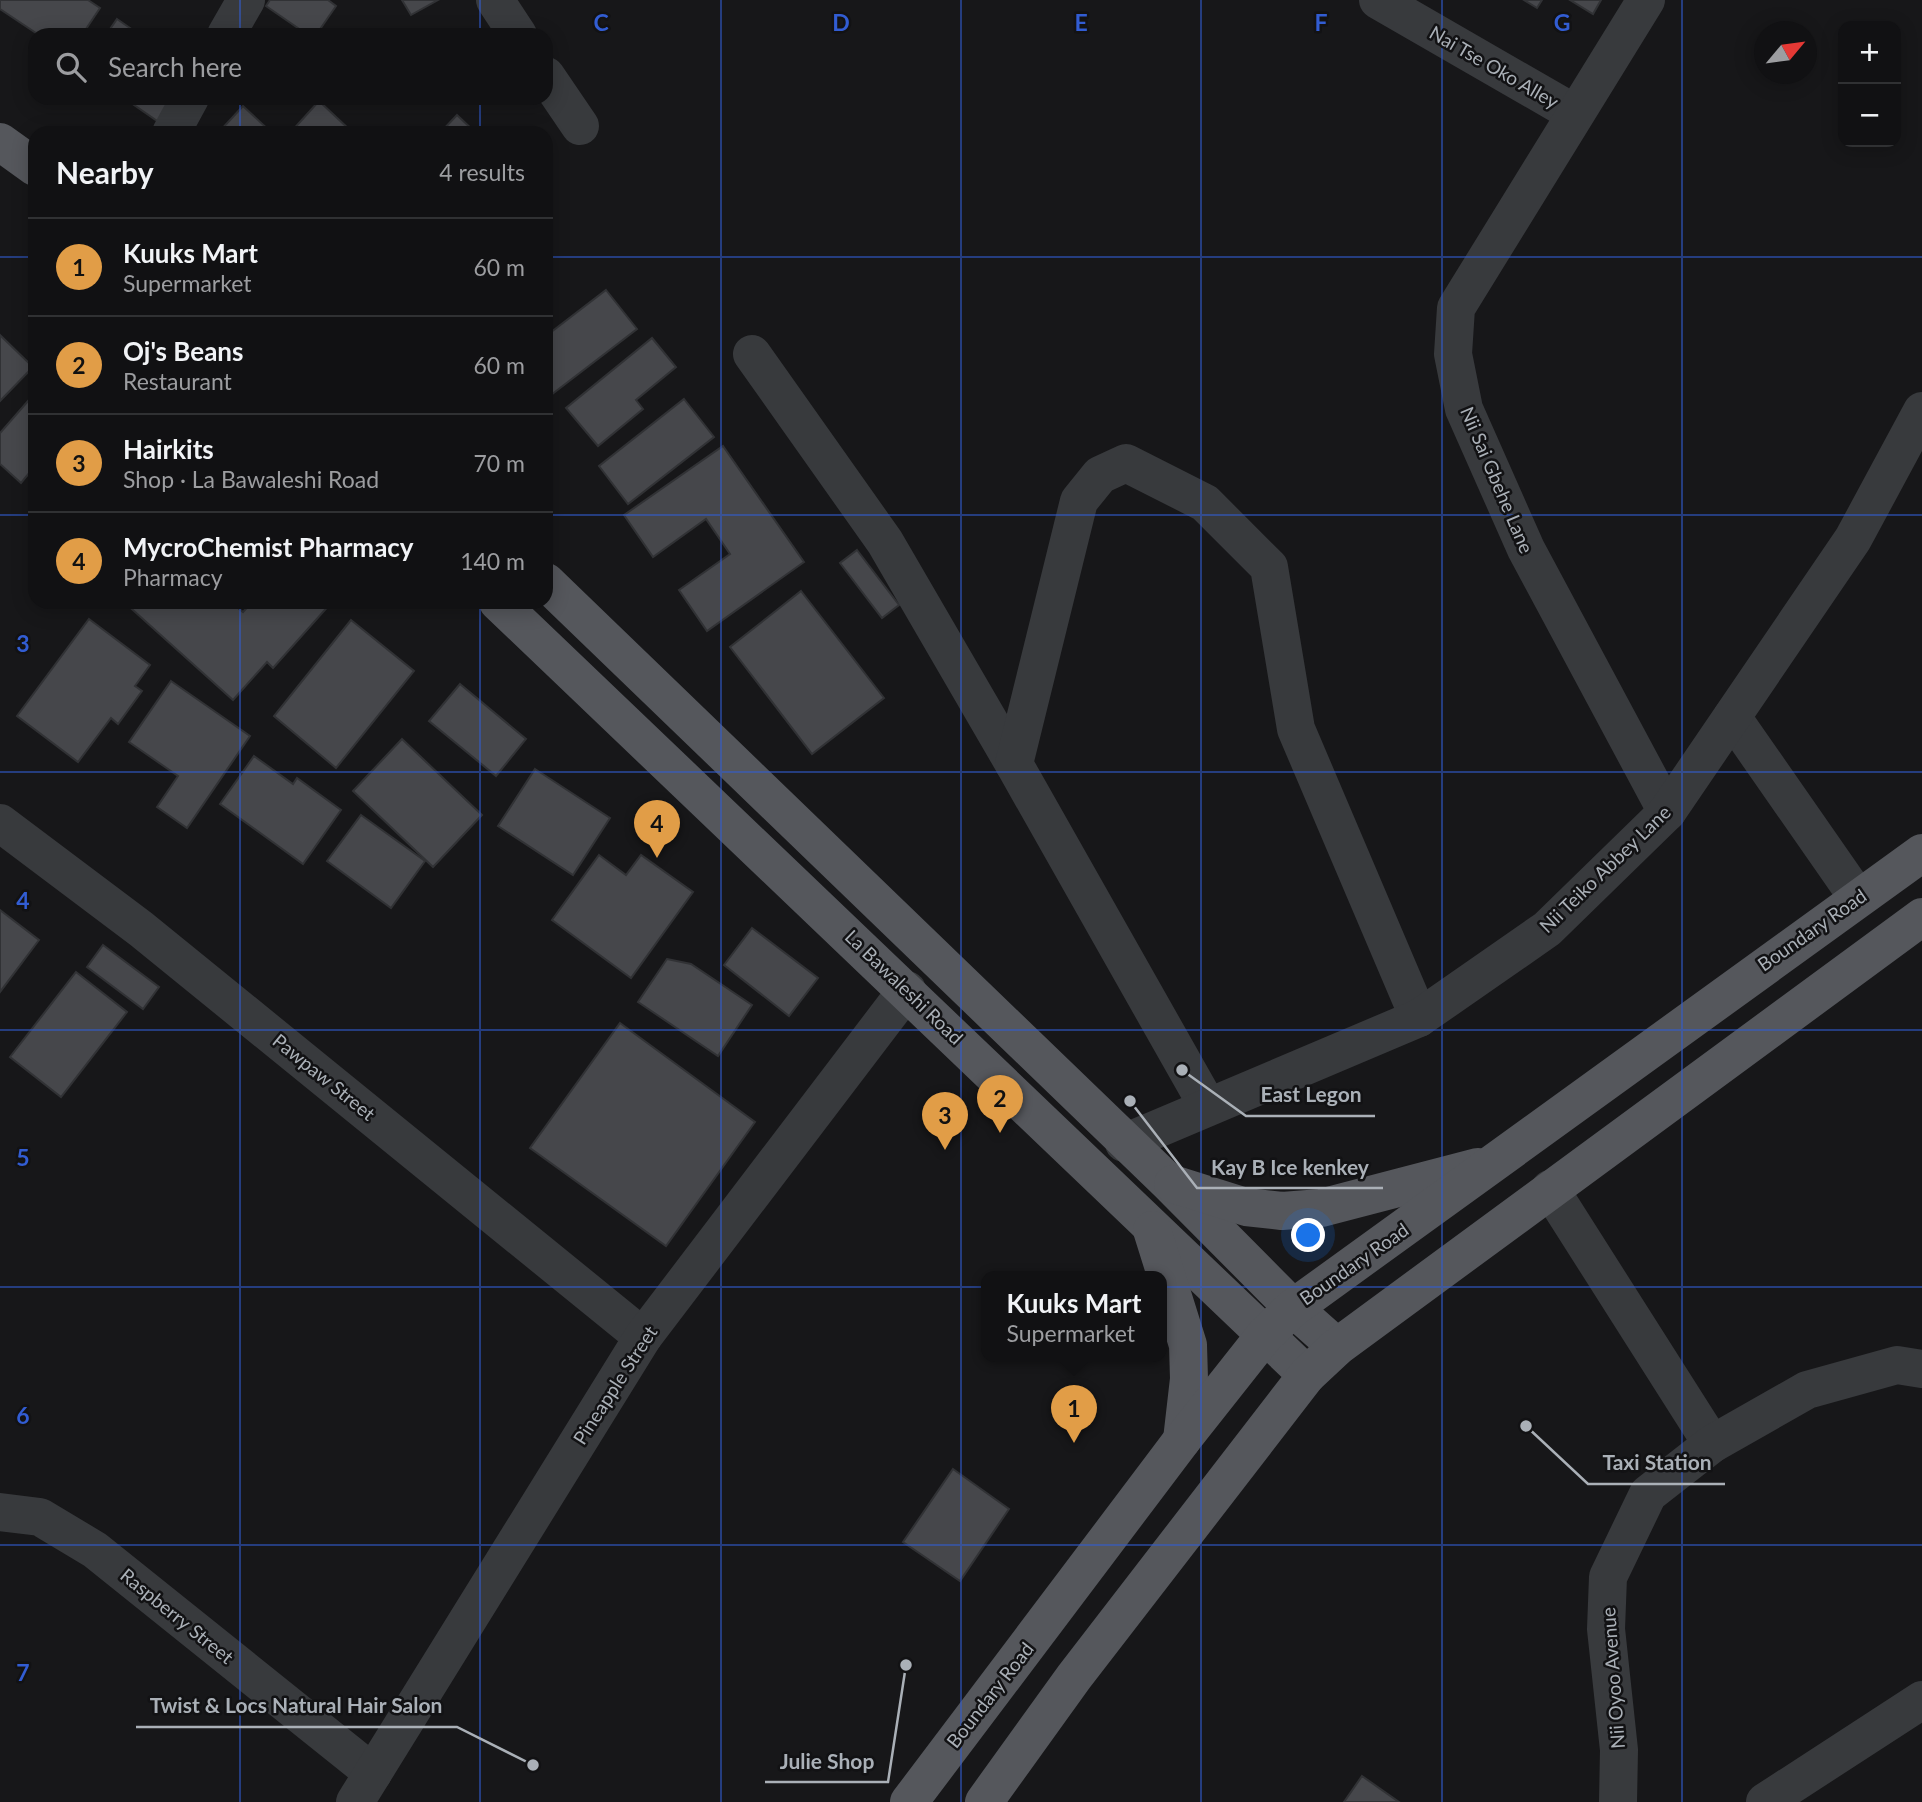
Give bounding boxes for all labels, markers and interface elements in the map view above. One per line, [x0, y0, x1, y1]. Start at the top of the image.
text: C [593, 8, 609, 36]
text: D [832, 8, 850, 36]
text: E [1074, 8, 1088, 36]
text: F [1314, 8, 1328, 36]
text: G [1554, 8, 1570, 36]
street label: Nai Tse Oko Alley [1426, 20, 1563, 113]
north arrow [1754, 21, 1817, 84]
map controls [1838, 21, 1901, 147]
button: + [1838, 21, 1901, 84]
search box [28, 28, 553, 105]
icon: search [52, 48, 90, 86]
text: Search here [108, 51, 242, 83]
button: − [1838, 84, 1901, 147]
text: Nearby [56, 154, 154, 190]
text: 4 results [439, 158, 525, 186]
text: Kuuks Mart [123, 237, 258, 269]
text: 1 [72, 253, 86, 281]
text: 60 m [474, 253, 525, 281]
text: Supermarket [123, 269, 252, 297]
text: Oj's Beans [123, 335, 243, 367]
text: 2 [72, 351, 86, 379]
text: 60 m [474, 351, 525, 379]
text: Restaurant [123, 367, 232, 395]
street label: Nii Sai Gbehe Lane [1456, 403, 1539, 557]
text: Hairkits [123, 433, 214, 465]
text: 3 [72, 449, 86, 477]
text: 70 m [474, 449, 525, 477]
text: Shop · La Bawaleshi Road [123, 465, 379, 493]
text: MycroChemist Pharmacy [123, 531, 414, 563]
text: 4 [72, 547, 86, 575]
text: 140 m [460, 547, 525, 575]
text: Pharmacy [123, 563, 223, 591]
text: 3 [16, 629, 30, 657]
pin: 4 [634, 800, 680, 858]
street label: Nii Teiko Abbey Lane [1534, 800, 1675, 937]
street label: Boundary Road [1753, 884, 1871, 976]
text: 4 [16, 886, 30, 914]
street label: La Bawaleshi Road [841, 925, 968, 1049]
street label: Pawpaw Street [269, 1028, 380, 1125]
callout: East Legon [1246, 1074, 1375, 1116]
pin: 2 [977, 1075, 1023, 1133]
text: East Legon [1260, 1081, 1362, 1106]
pin: 3 [922, 1092, 968, 1150]
text: 5 [16, 1143, 30, 1171]
callout: Kay B Ice kenkey [1197, 1146, 1383, 1188]
text: Kay B Ice kenkey [1211, 1154, 1370, 1179]
your location [1291, 1218, 1325, 1252]
street label: Boundary Road [1295, 1218, 1413, 1310]
popup [981, 1271, 1167, 1362]
text: Kuuks Mart [1007, 1287, 1141, 1319]
text: Supermarket [1007, 1319, 1135, 1347]
street label: Pineapple Street [568, 1321, 662, 1448]
pin: 1 [1051, 1385, 1097, 1443]
text: 6 [16, 1401, 30, 1429]
callout: Taxi Station [1588, 1442, 1725, 1484]
text: Taxi Station [1602, 1449, 1712, 1474]
street label: Raspberry Street [116, 1563, 239, 1668]
street label: Nii Oyoo Avenue [1596, 1607, 1629, 1750]
street label: Boundary Road [941, 1637, 1038, 1752]
text: 7 [16, 1658, 30, 1686]
callout: Twist & Locs Natural Hair Salon [136, 1685, 457, 1727]
text: Twist & Locs Natural Hair Salon [150, 1692, 442, 1717]
callout: Julie Shop [765, 1740, 888, 1782]
text: Julie Shop [780, 1748, 874, 1773]

